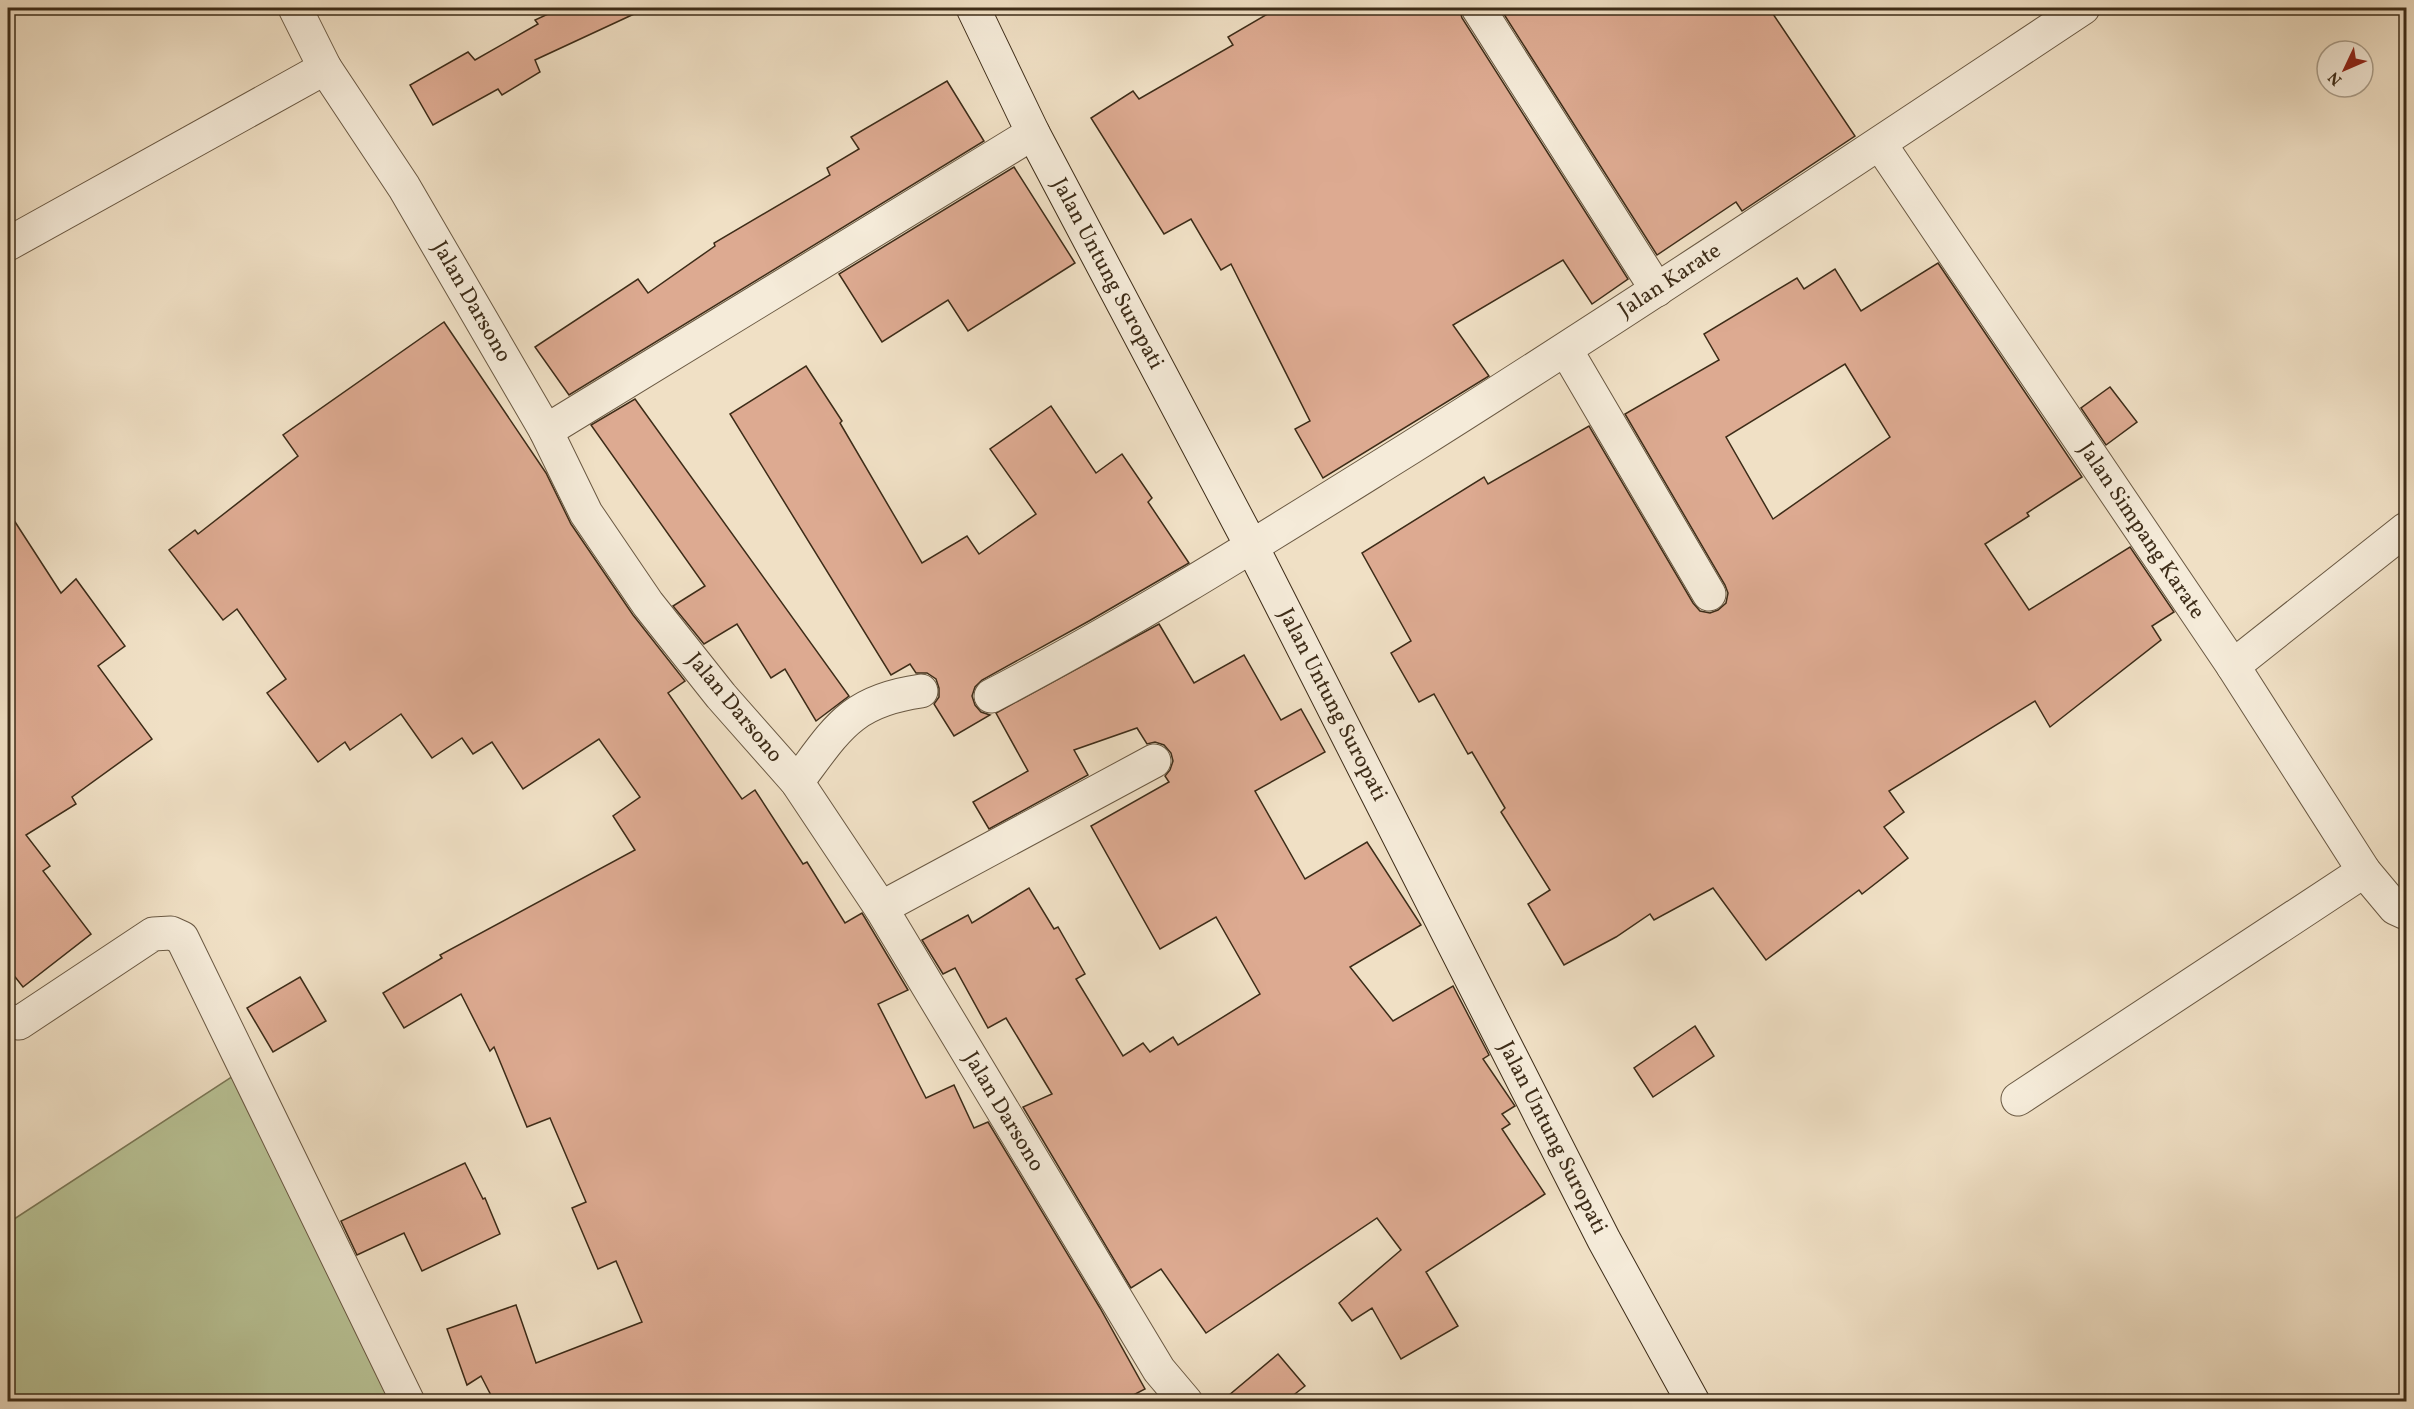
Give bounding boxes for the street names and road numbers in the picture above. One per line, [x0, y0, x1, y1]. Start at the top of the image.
street label: Jalan Untung Suropati [1043, 173, 1171, 375]
street label: Jalan Darsono [424, 236, 518, 368]
street label: Jalan Karate [1613, 236, 1727, 326]
street label: Jalan Simpang Karate [2070, 436, 2212, 626]
street label: Jalan Untung Suropati [1270, 603, 1394, 807]
street label: Jalan Darsono [679, 646, 789, 770]
street label: Jalan Untung Suropati [1490, 1036, 1614, 1240]
street label: Jalan Darsono [955, 1046, 1051, 1178]

